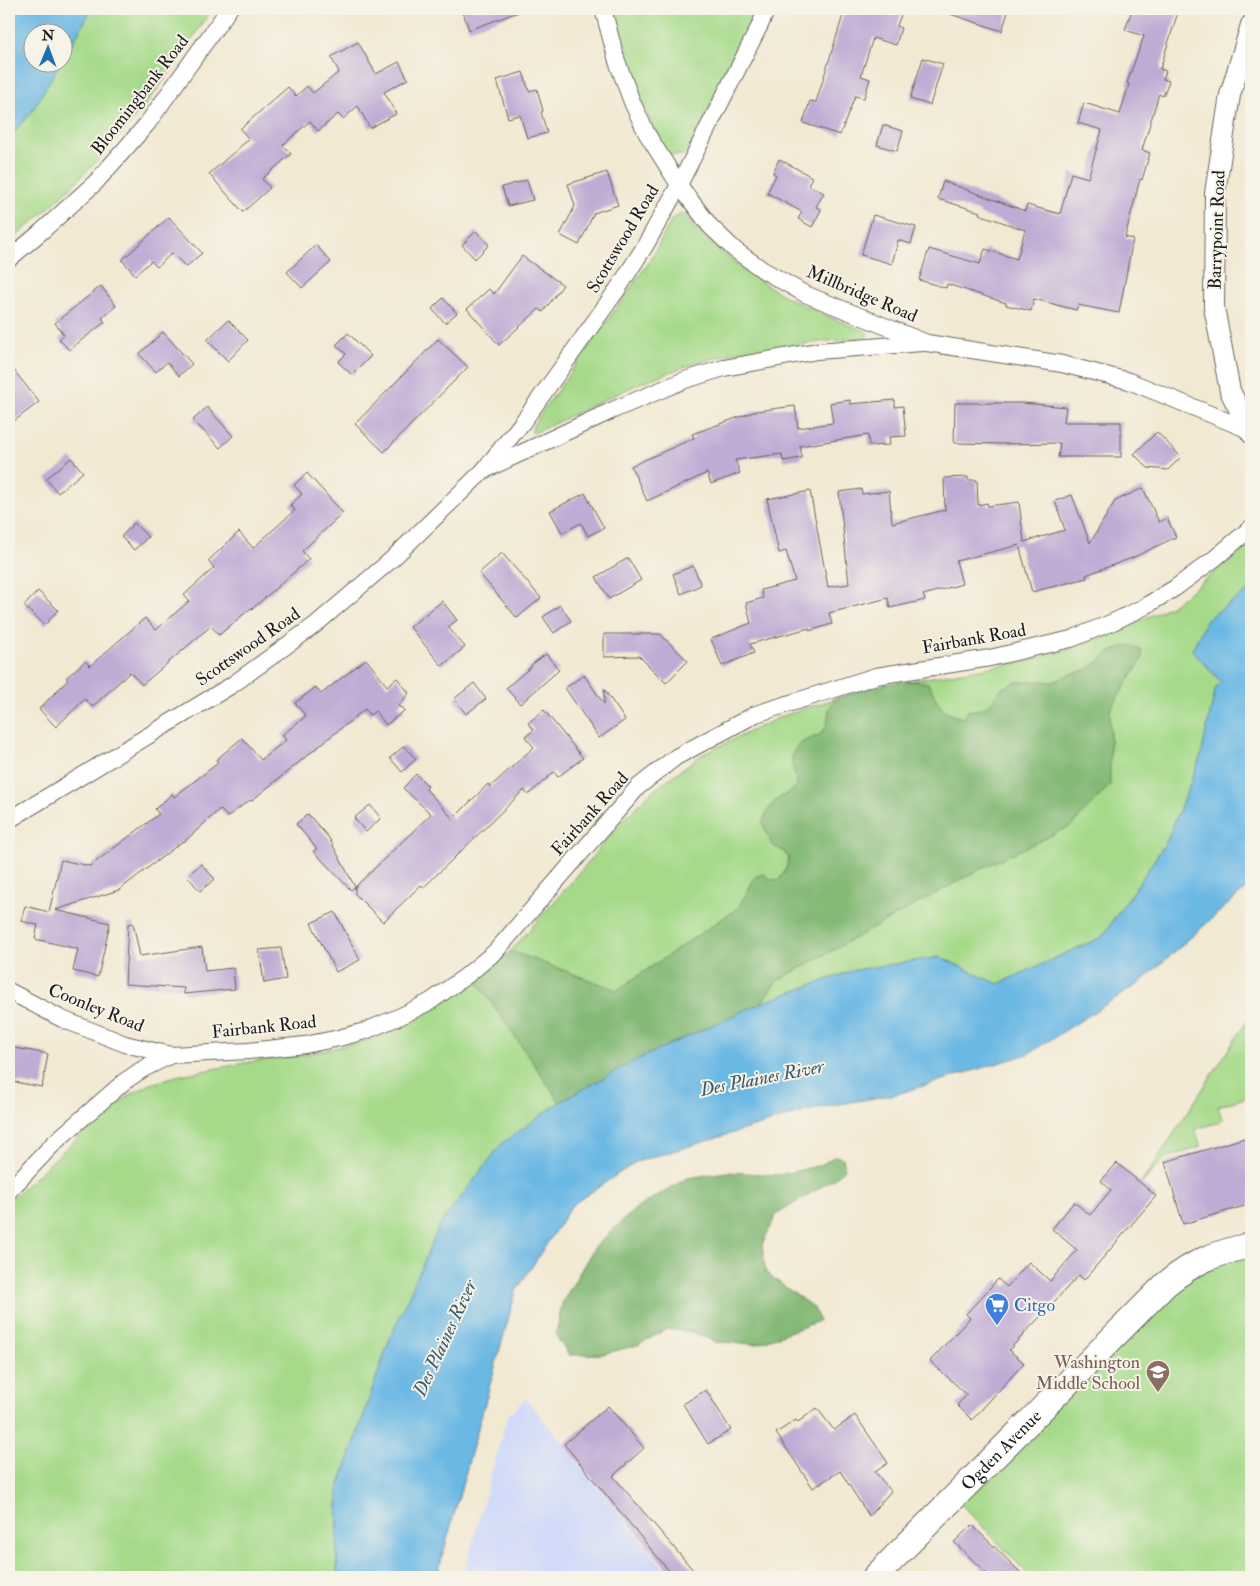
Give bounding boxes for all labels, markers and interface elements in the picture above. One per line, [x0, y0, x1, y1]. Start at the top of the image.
north arrow [22, 22, 72, 72]
text: N [41, 27, 55, 44]
street label: Bloomingbank Road [86, 30, 194, 160]
street label: Barrypoint Road [1203, 170, 1231, 290]
street label: Scottswood Road [582, 181, 664, 297]
street label: Millbridge Road [803, 260, 921, 328]
street label: Scottswood Road [191, 602, 305, 691]
street label: Fairbank Road [920, 619, 1028, 659]
street label: Fairbank Road [546, 767, 634, 861]
street label: Coonley Road [45, 978, 147, 1038]
street label: Fairbank Road [210, 1010, 318, 1044]
water label: Des Plaines River [697, 1054, 827, 1102]
water label: Des Plaines River [407, 1275, 483, 1401]
supermarket icon: Citgo [984, 1292, 1010, 1326]
place label: Citgo [1014, 1294, 1055, 1317]
place label: Washington Middle School [1036, 1351, 1140, 1395]
school or university icon: Washington Middle School [1145, 1359, 1171, 1393]
street label: Ogden Avenue [956, 1404, 1047, 1495]

